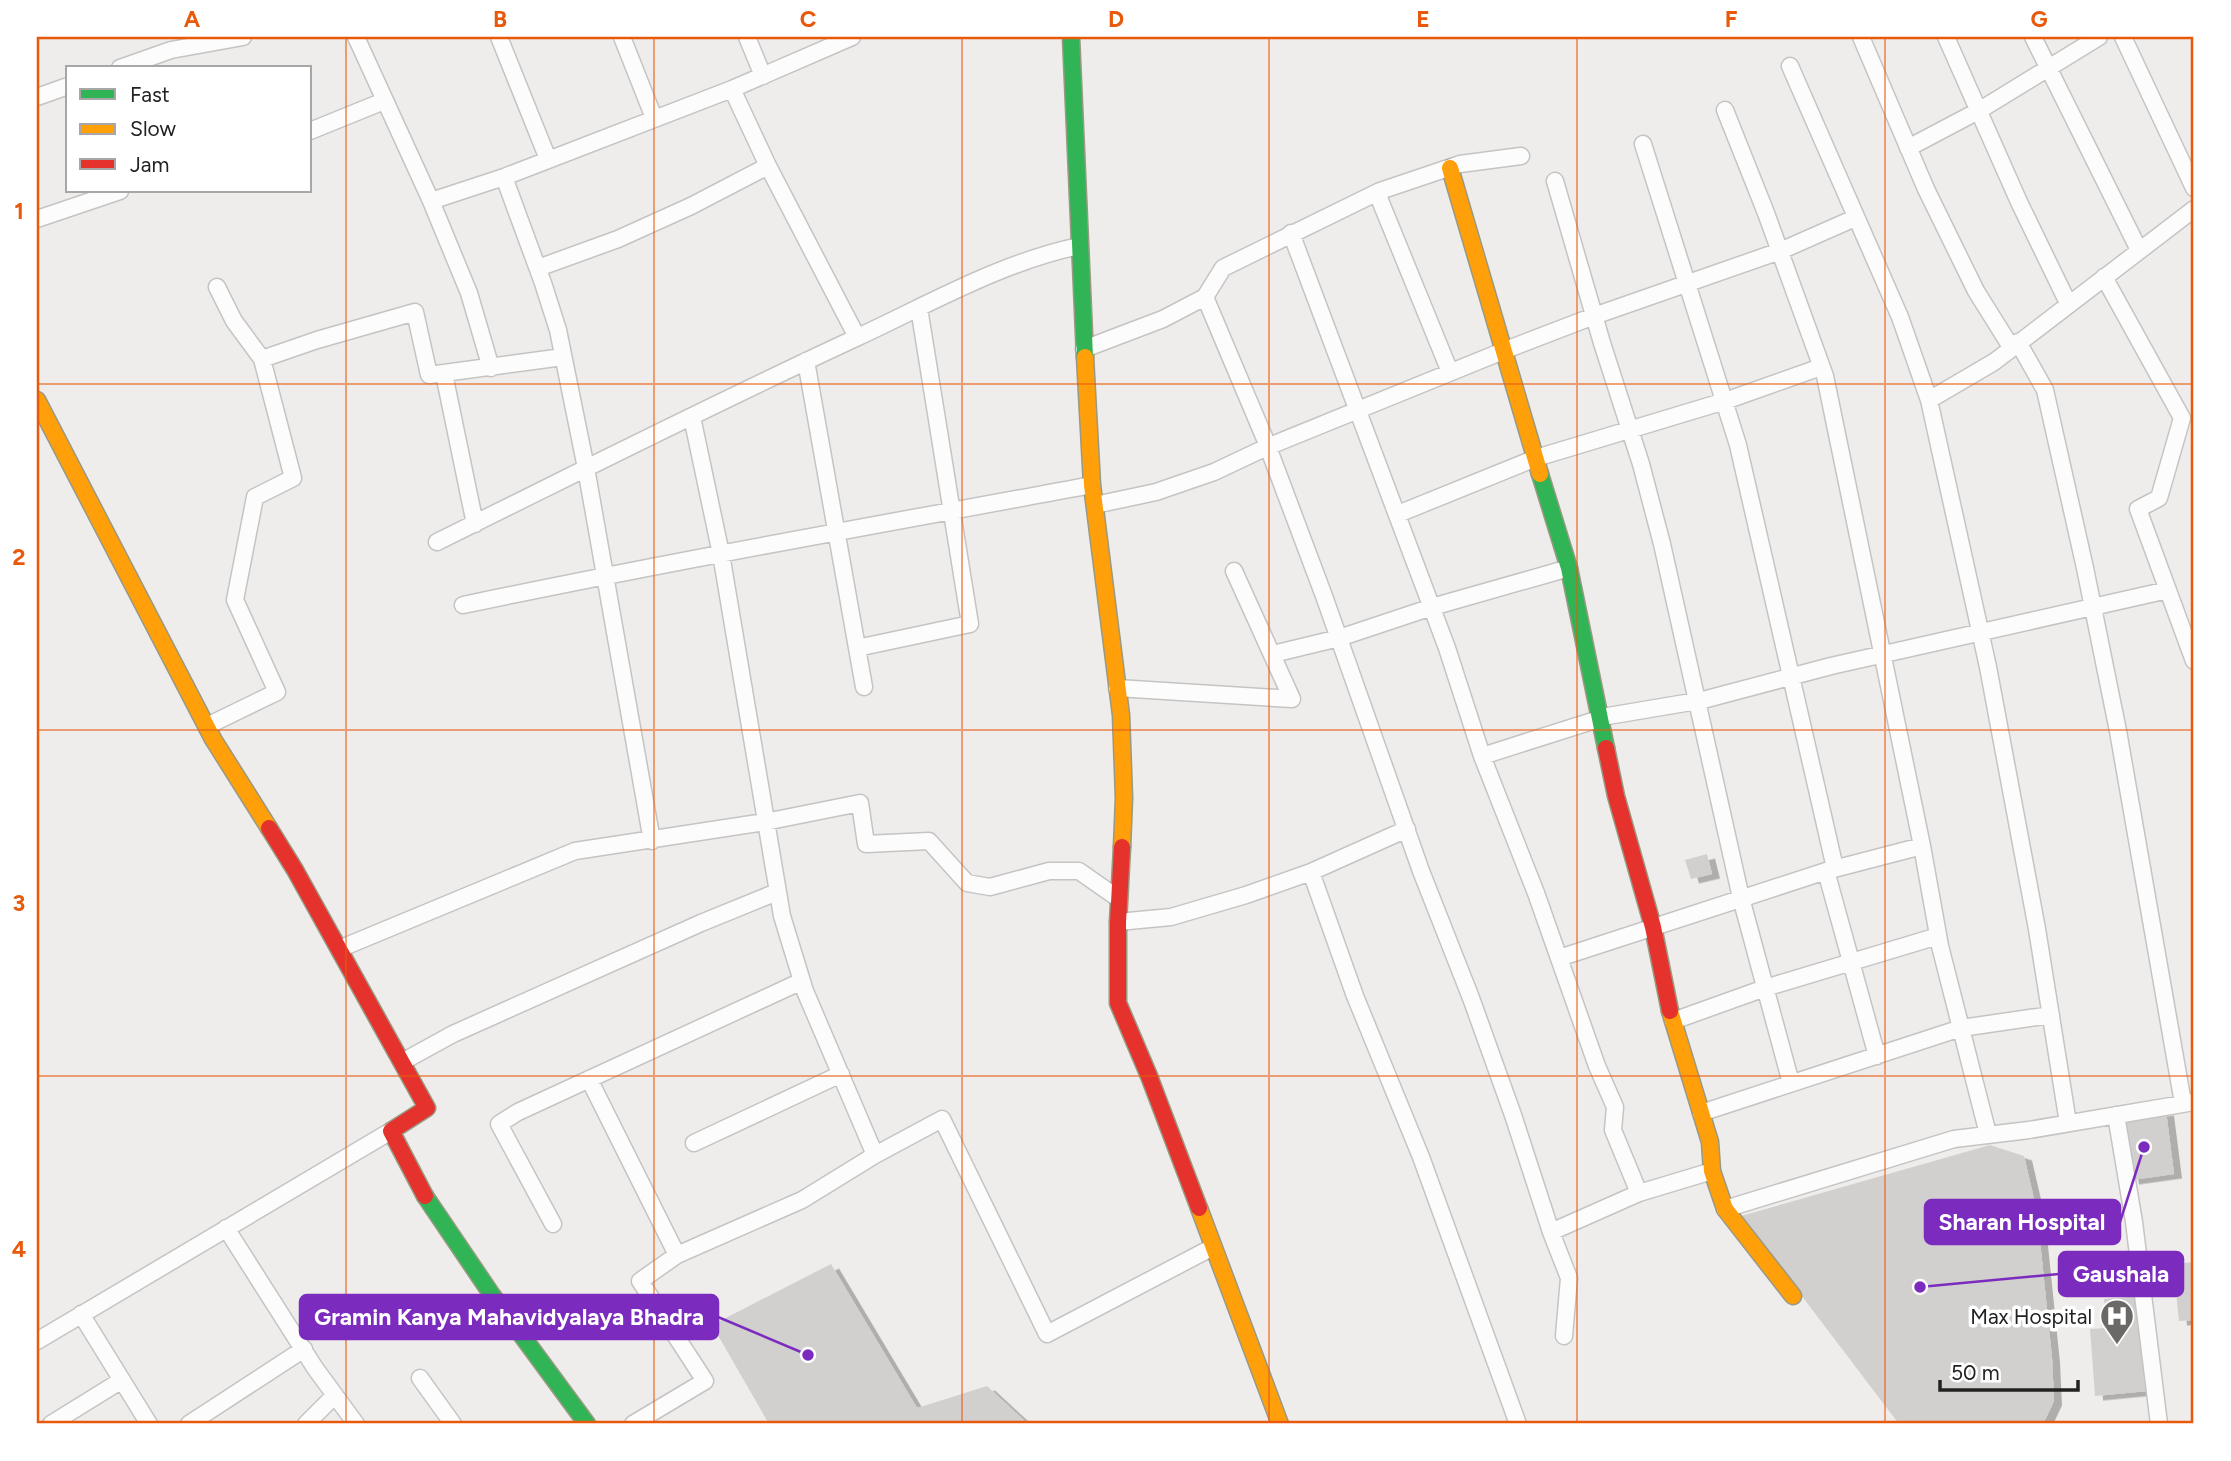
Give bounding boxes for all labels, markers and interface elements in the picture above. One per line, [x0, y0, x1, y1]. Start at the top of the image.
text: A [184, 5, 201, 33]
text: B [493, 5, 507, 33]
text: C [800, 5, 817, 33]
text: D [1108, 5, 1124, 33]
text: E [1416, 5, 1430, 33]
text: F [1725, 5, 1738, 33]
text: G [2030, 5, 2048, 33]
legend [66, 66, 312, 192]
text: Fast [130, 82, 170, 107]
text: Slow [130, 116, 176, 141]
text: Jam [130, 152, 169, 177]
text: 1 [14, 197, 24, 225]
text: 2 [12, 543, 26, 571]
text: 3 [13, 889, 25, 917]
callout: Sharan Hospital [1925, 1200, 2120, 1244]
text: Sharan Hospital [1939, 1208, 2105, 1236]
text: 4 [12, 1235, 26, 1263]
callout: Gaushala [2059, 1252, 2183, 1296]
text: Gaushala [2073, 1260, 2169, 1288]
callout: Gramin Kanya Mahavidyalaya Bhadra [300, 1295, 718, 1339]
hospital icon: Max Hospital [2098, 1297, 2136, 1346]
text: Gramin Kanya Mahavidyalaya Bhadra [314, 1303, 704, 1331]
place label: Max Hospital [1970, 1304, 2092, 1329]
scale bar [1940, 1349, 2079, 1393]
text: 50 m [1951, 1360, 2000, 1385]

